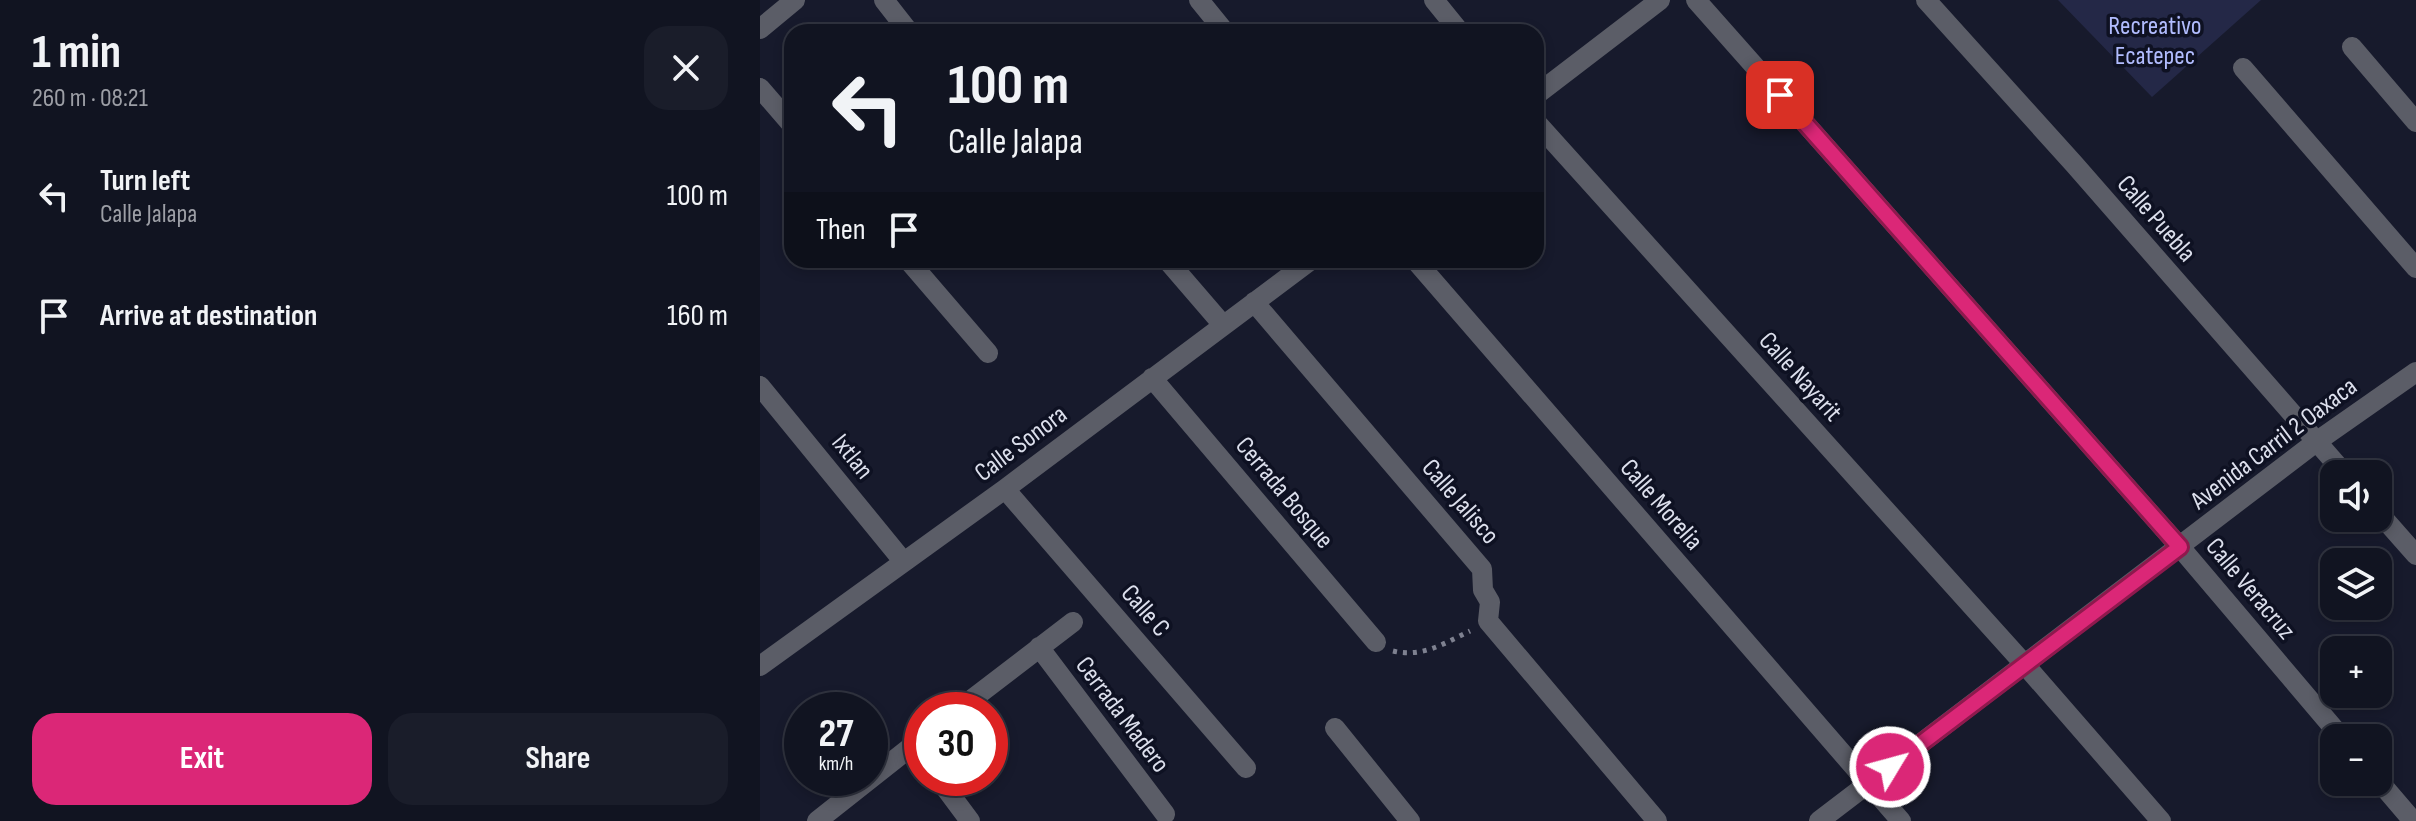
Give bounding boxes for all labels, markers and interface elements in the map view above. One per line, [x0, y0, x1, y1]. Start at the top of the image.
park label: Recreativo Ecatepec [2108, 11, 2202, 72]
text: 1 min [32, 24, 121, 81]
button: close [644, 26, 728, 110]
text: 100 m [948, 53, 1069, 120]
icon: left [816, 56, 920, 160]
pin [1746, 61, 1814, 129]
icon: arrive [1758, 73, 1802, 117]
text: 260 m · 08:21 [32, 83, 148, 114]
text: Calle Jalapa [948, 121, 1083, 164]
text: Turn left [100, 163, 190, 199]
street label: Calle Puebla [2110, 169, 2202, 269]
icon: left [32, 174, 76, 218]
text: 100 m [667, 178, 728, 214]
text: Calle Jalapa [100, 199, 197, 230]
icon: arrive [882, 208, 926, 252]
text: Then [816, 212, 866, 248]
icon: arrive [32, 294, 76, 338]
text: Arrive at destination [100, 298, 317, 334]
text: 160 m [667, 298, 728, 334]
street label: Calle Nayarit [1752, 326, 1848, 428]
street label: Avenida Carril 2 Oaxaca [2184, 371, 2363, 517]
street label: Calle Sonora [969, 399, 1073, 489]
street label: Ixtlan [825, 428, 879, 486]
street label: Cerrada Bosque [1228, 431, 1340, 555]
street label: Calle Jalisco [1415, 453, 1505, 551]
street label: Calle Morelia [1613, 453, 1709, 557]
map controls [2320, 460, 2392, 796]
button: sound [2320, 460, 2392, 532]
street label: Calle Veracruz [2199, 532, 2301, 646]
button: layers [2320, 548, 2392, 620]
street label: Calle C [1114, 579, 1176, 643]
button: + [2320, 636, 2392, 708]
street label: Cerrada Madero [1068, 651, 1176, 779]
speed limit sign: 30 [904, 692, 1008, 796]
text: 27 [819, 710, 853, 758]
button: Exit [32, 713, 372, 805]
button: Share [388, 713, 728, 805]
button: − [2320, 724, 2392, 796]
position arrow [1848, 725, 1932, 809]
text: km/h [819, 752, 853, 776]

